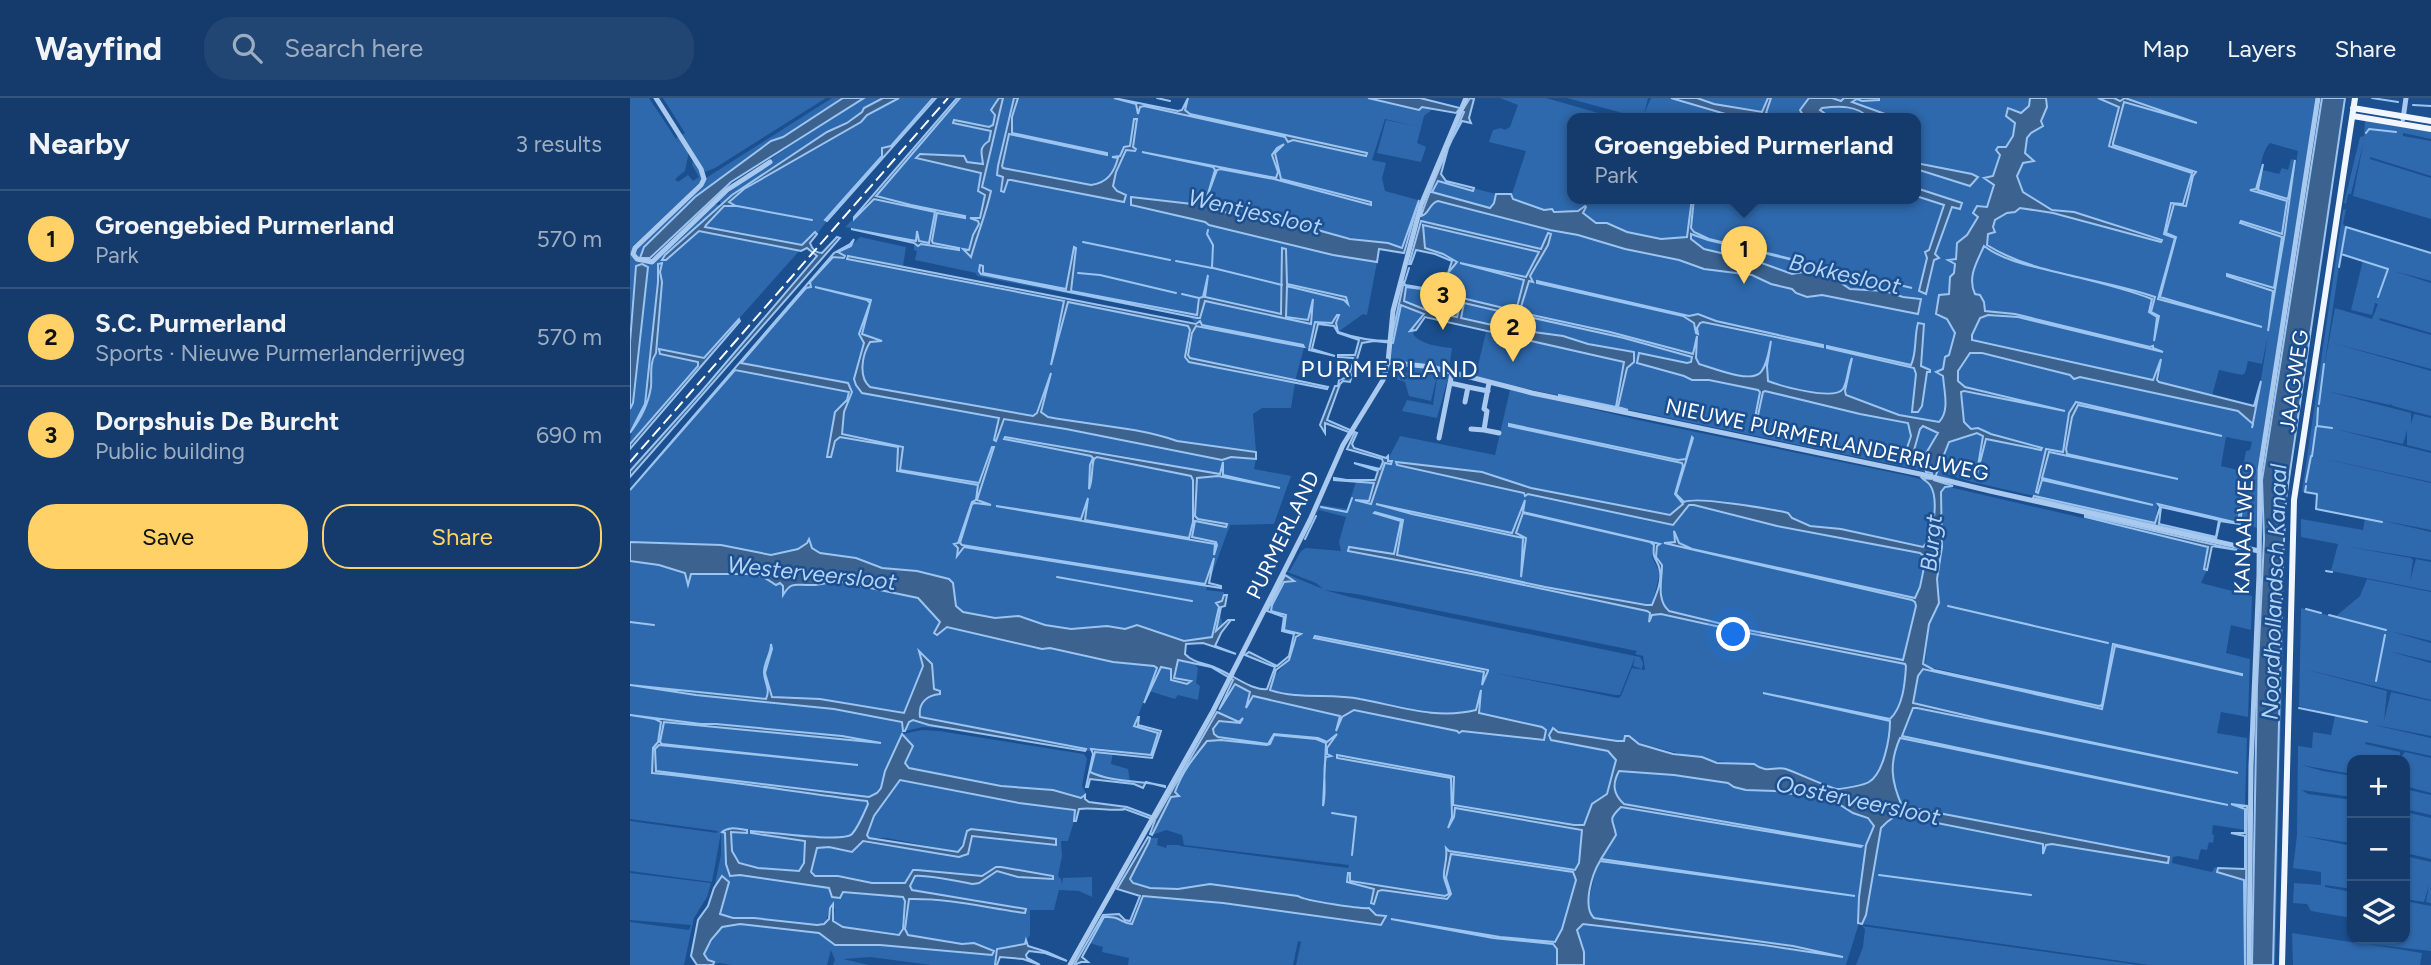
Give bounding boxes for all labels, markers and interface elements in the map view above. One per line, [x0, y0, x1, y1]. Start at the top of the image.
search box [204, 17, 694, 80]
text: Wayfind [35, 29, 162, 68]
icon: search [228, 29, 266, 67]
text: Search here [284, 32, 423, 64]
text: Map [2142, 34, 2189, 63]
text: Layers [2227, 34, 2296, 63]
text: Share [2334, 34, 2396, 63]
popup [1567, 113, 1921, 204]
text: Nearby [28, 125, 130, 162]
text: Groengebied Purmerland [1594, 129, 1894, 161]
text: 3 results [515, 130, 602, 158]
text: Park [1594, 161, 1638, 189]
water label: Wentjessloot [1185, 183, 1325, 241]
text: Groengebied Purmerland [95, 209, 395, 241]
text: 1 [46, 225, 56, 253]
text: 570 m [536, 225, 602, 253]
pin: 1 [1721, 226, 1767, 284]
text: Park [95, 241, 139, 269]
water label: Bokkesloot [1787, 248, 1904, 300]
pin: 3 [1420, 272, 1466, 330]
pin: 2 [1490, 304, 1536, 362]
text: S.C. Purmerland [95, 307, 286, 339]
text: 2 [44, 323, 58, 351]
text: 570 m [536, 323, 602, 351]
street label: JAAGWEG [2274, 328, 2313, 434]
text: Sports · Nieuwe Purmerlanderrijweg [95, 339, 465, 367]
district label: PURMERLAND [1300, 354, 1480, 383]
street label: NIEUWE PURMERLANDERRIJWEG [1663, 393, 1991, 486]
text: Dorpshuis De Burcht [95, 405, 339, 437]
text: 3 [45, 421, 57, 449]
text: 690 m [536, 421, 602, 449]
text: Public building [95, 437, 245, 465]
street label: KANAALWEG [2229, 463, 2258, 595]
water label: Noordhollandsch Kanaal [2256, 463, 2292, 721]
street label: PURMERLAND [1241, 467, 1324, 603]
button: Save [28, 504, 308, 569]
button: Share [322, 504, 602, 569]
water label: Burgt [1914, 513, 1948, 573]
water label: Westerveersloot [726, 550, 898, 596]
your location [1716, 617, 1750, 651]
map controls [2347, 755, 2410, 944]
button: + [2347, 755, 2410, 818]
water label: Oosterveersloot [1773, 769, 1943, 831]
button: − [2347, 818, 2410, 881]
button: layers [2347, 881, 2410, 944]

